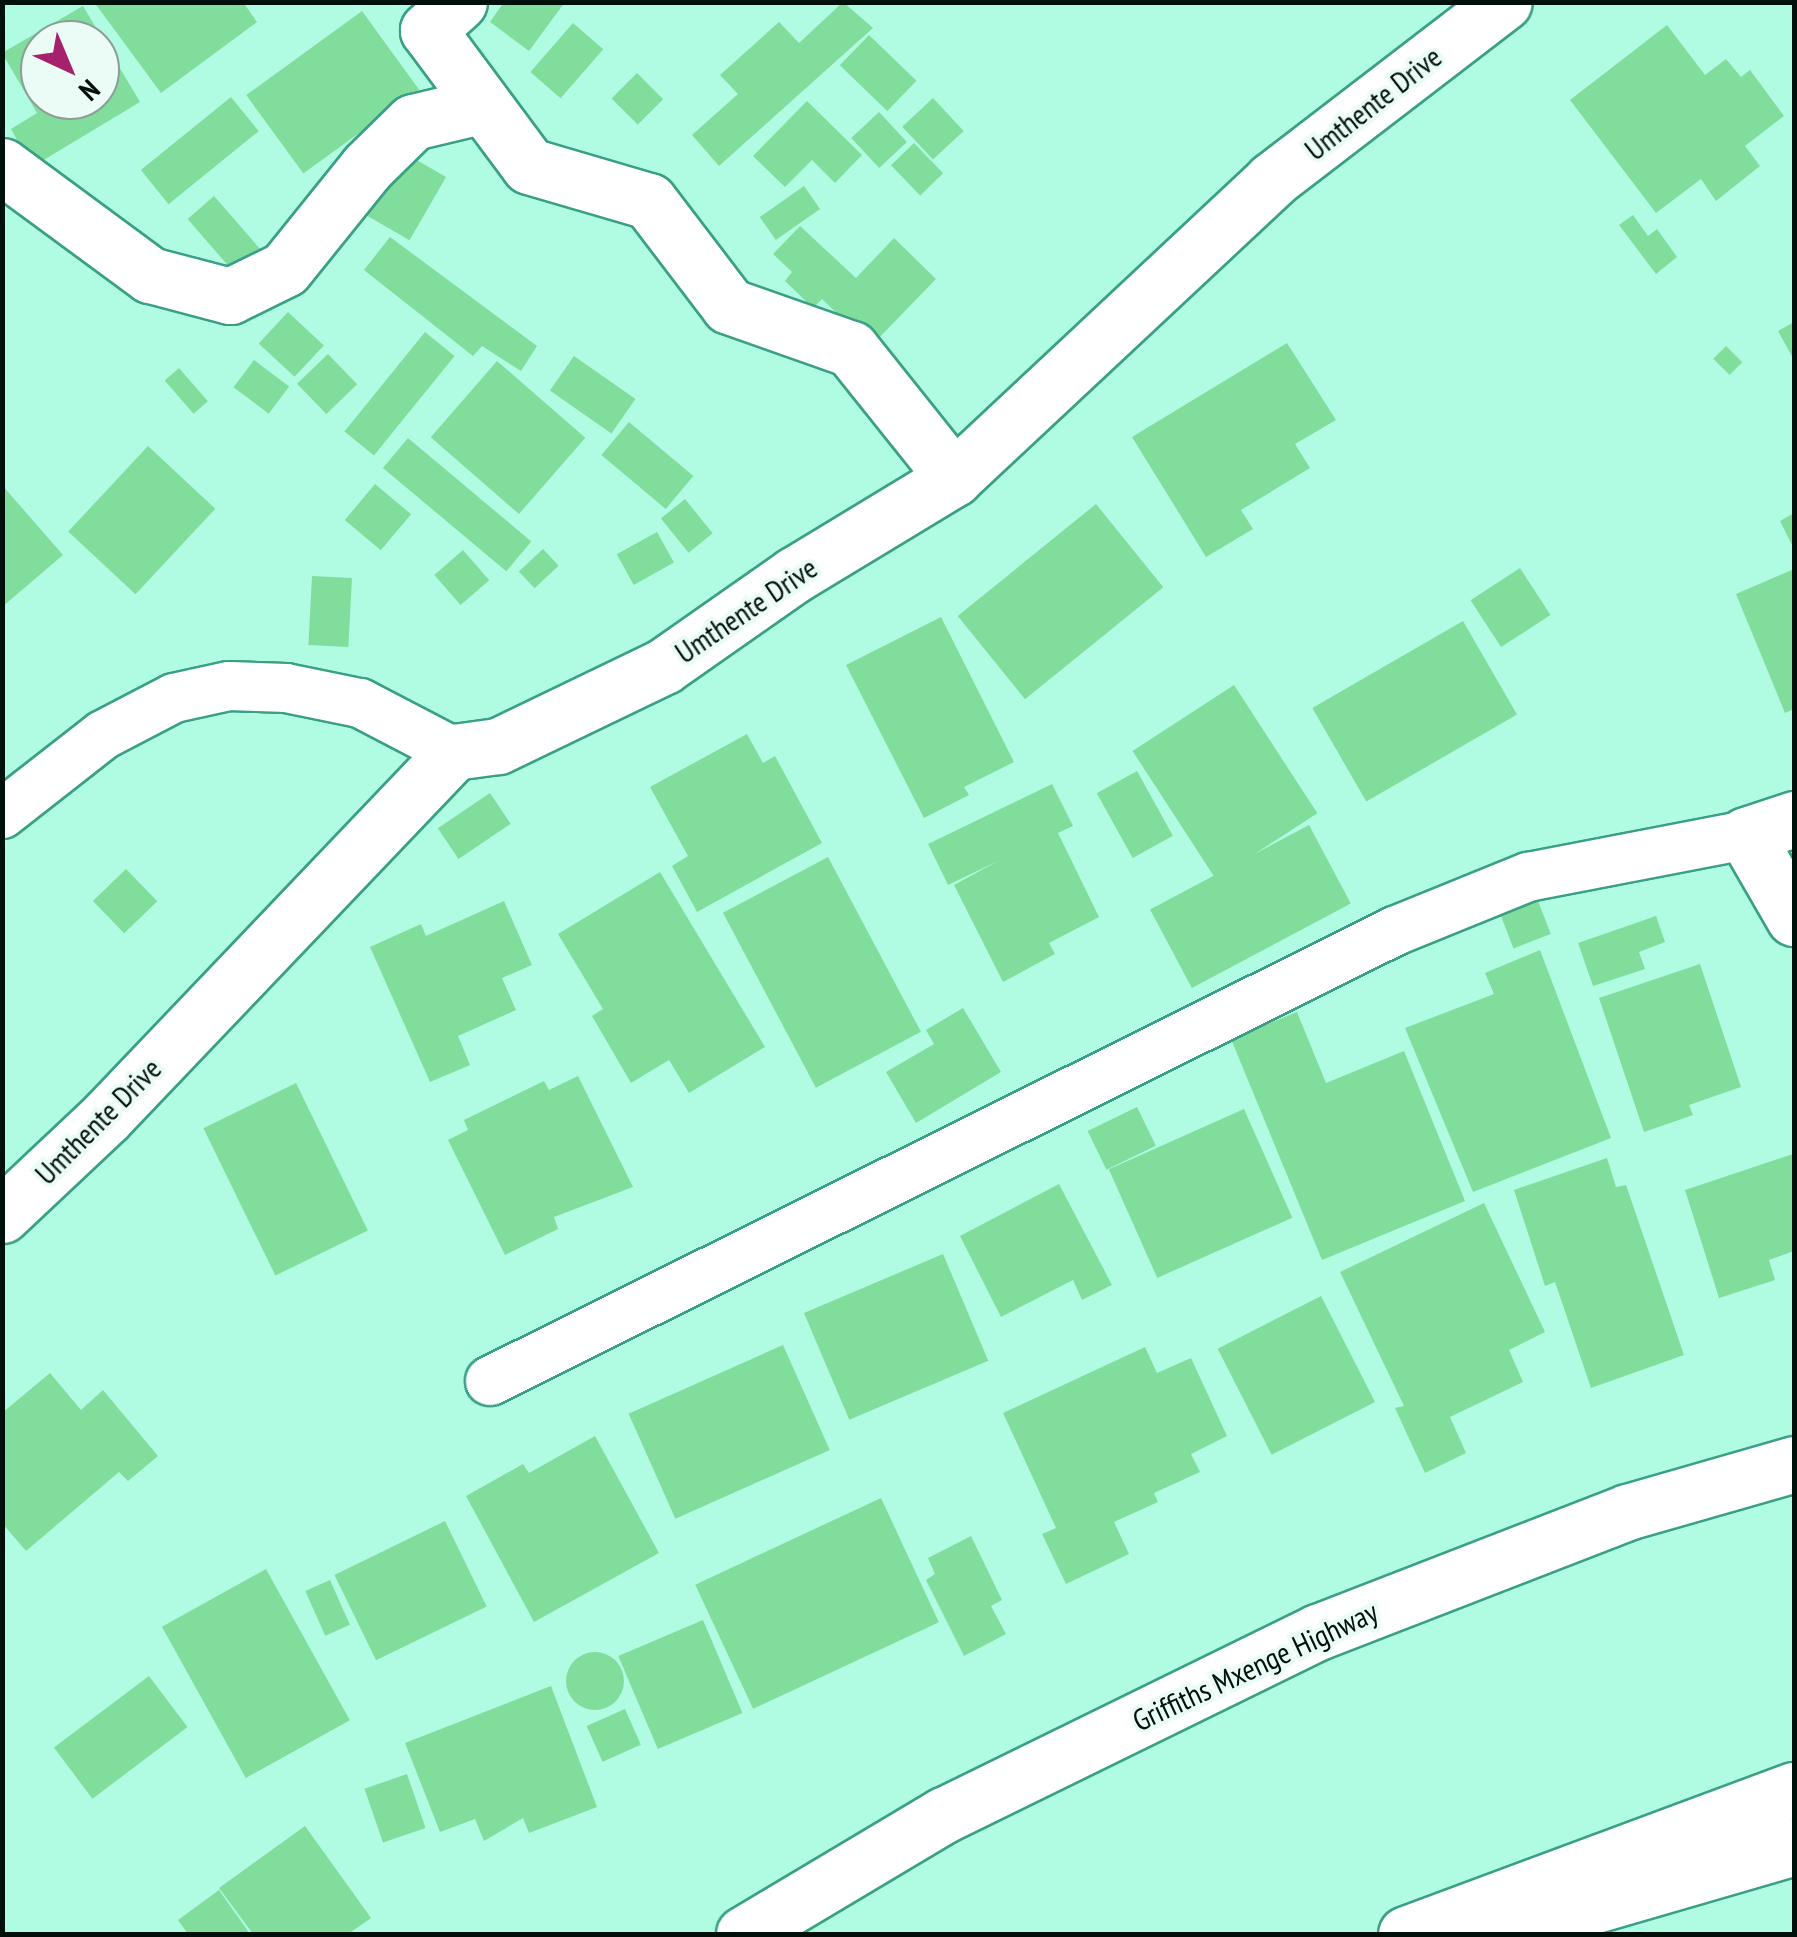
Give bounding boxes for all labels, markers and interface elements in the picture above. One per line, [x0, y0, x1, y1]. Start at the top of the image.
north arrow [20, 20, 120, 120]
street label: Umthente Drive [1298, 39, 1448, 167]
text: N [72, 72, 108, 109]
street label: Umthente Drive [668, 549, 824, 671]
street label: Umthente Drive [27, 1050, 169, 1192]
street label: Griffiths Mxenge Highway [1127, 1593, 1383, 1739]

